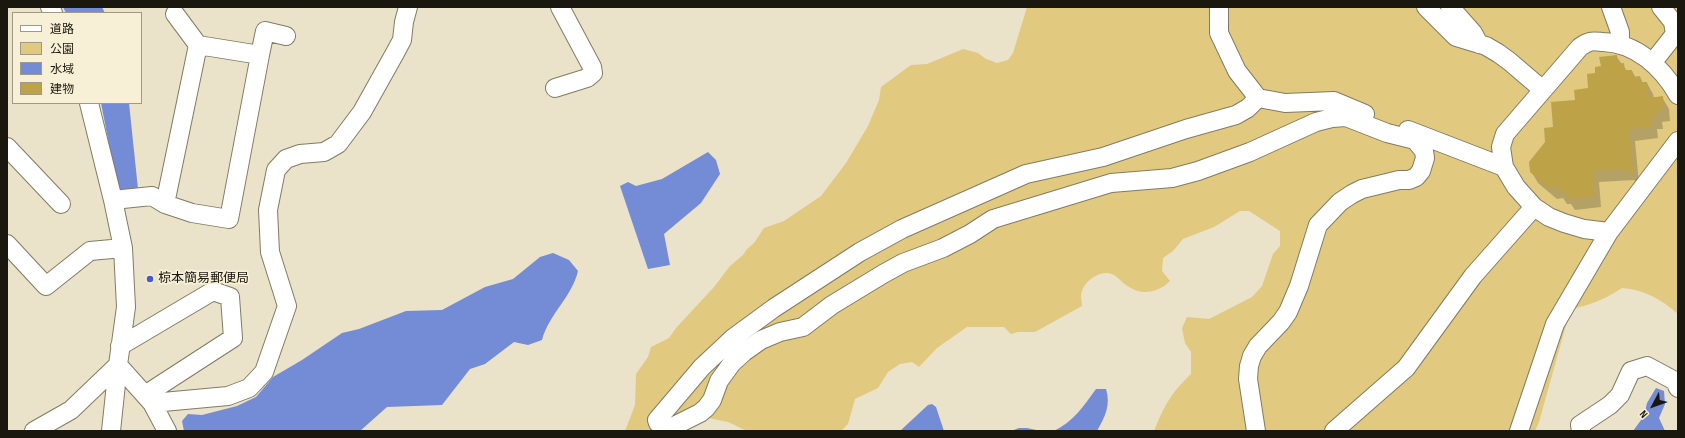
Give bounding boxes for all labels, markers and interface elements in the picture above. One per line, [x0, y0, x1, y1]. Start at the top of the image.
legend [12, 12, 142, 104]
text: 道路 [50, 22, 74, 37]
text: 公園 [50, 42, 74, 57]
text: 水域 [50, 62, 74, 77]
text: 建物 [50, 82, 74, 97]
place label: 椋本簡易郵便局 [158, 271, 249, 287]
marker: 椋本簡易郵便局 [145, 274, 155, 284]
north arrow [1633, 386, 1673, 426]
text: N [1637, 408, 1650, 421]

